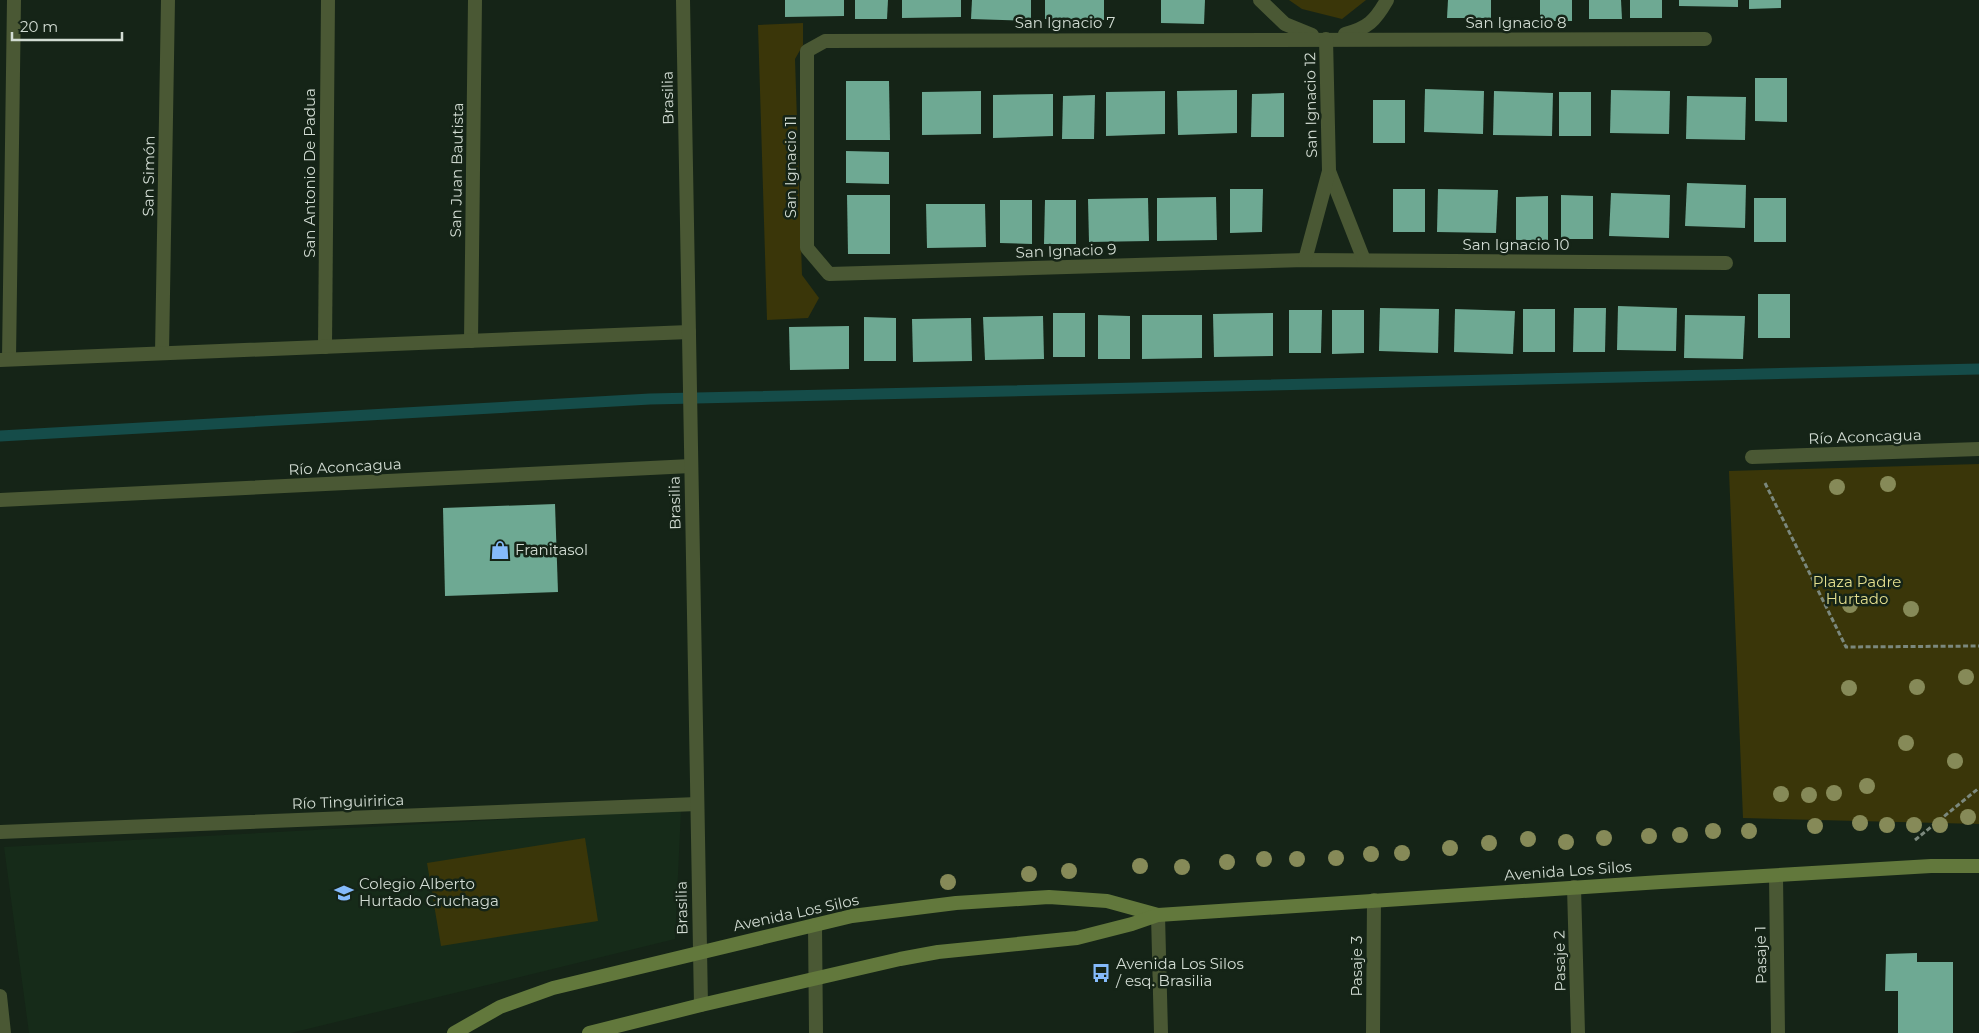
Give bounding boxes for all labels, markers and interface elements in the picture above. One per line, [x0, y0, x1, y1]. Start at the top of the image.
scale bar [12, 10, 122, 42]
street label: San Ignacio 7 [1015, 13, 1115, 32]
street label: San Ignacio 8 [1465, 13, 1567, 32]
text: 20 m [20, 17, 58, 36]
street label: San Ignacio 12 [1300, 52, 1321, 158]
street label: Brasilia [658, 71, 677, 125]
street label: San Antonio De Padua [300, 88, 319, 258]
street label: San Juan Bautista [446, 102, 467, 238]
street label: San Ignacio 11 [781, 116, 800, 218]
street label: San Simón [138, 135, 159, 217]
street label: San Ignacio 10 [1463, 235, 1570, 254]
street label: San Ignacio 9 [1015, 239, 1117, 262]
street label: Río Aconcagua [1808, 425, 1922, 448]
street label: Río Aconcagua [288, 454, 402, 479]
street label: Brasilia [665, 476, 684, 530]
shop icon: Franitasol [489, 539, 511, 561]
place label: Franitasol [515, 540, 588, 559]
park label: Plaza Padre Hurtado [1813, 572, 1901, 608]
street label: Río Tinguiririca [291, 790, 405, 813]
street label: Avenida Los Silos [1504, 857, 1632, 884]
place label: Colegio Alberto Hurtado Cruchaga [359, 874, 499, 910]
street label: Brasilia [672, 881, 691, 935]
school or university icon: Colegio Alberto Hurtado Cruchaga [333, 882, 355, 904]
street label: Avenida Los Silos [731, 890, 860, 935]
street label: Pasaje 1 [1750, 926, 1771, 984]
street label: Pasaje 2 [1549, 930, 1570, 992]
street label: Pasaje 3 [1347, 935, 1366, 997]
place label: Avenida Los Silos / esq. Brasilia [1115, 954, 1244, 990]
bus stop icon: Avenida Los Silos / esq. Brasilia [1090, 962, 1112, 984]

